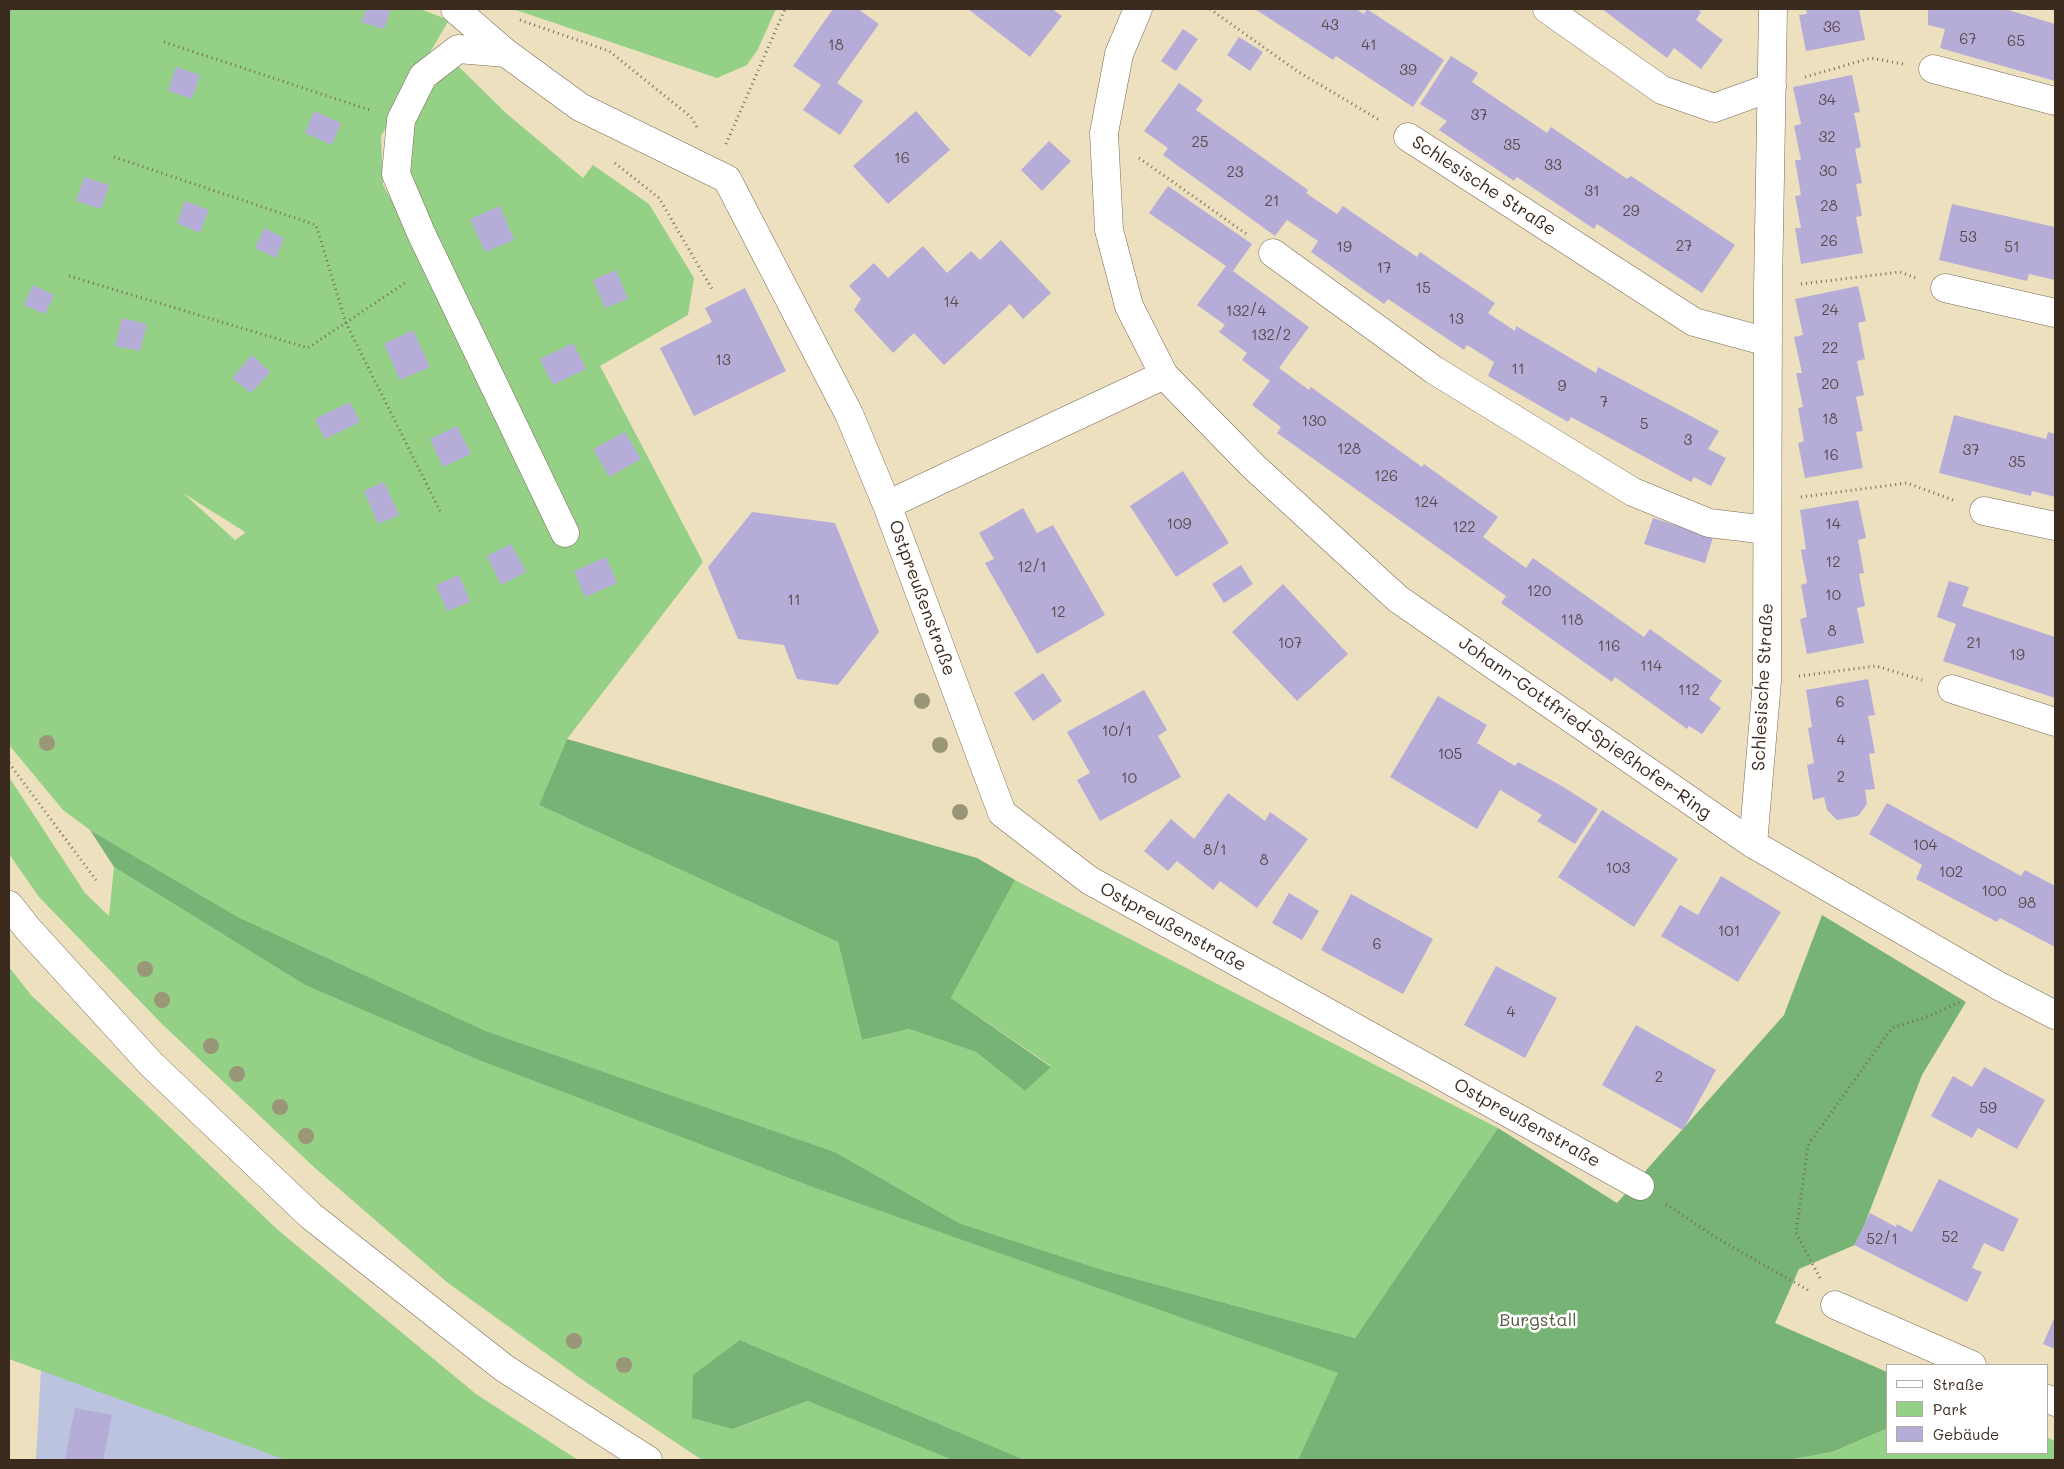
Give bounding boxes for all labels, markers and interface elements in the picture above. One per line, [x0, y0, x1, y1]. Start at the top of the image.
house number: 43 [1321, 16, 1339, 34]
house number: 36 [1823, 18, 1841, 36]
house number: 67 [1959, 30, 1977, 48]
house number: 65 [2007, 32, 2025, 50]
house number: 18 [828, 36, 844, 54]
house number: 41 [1361, 36, 1377, 54]
house number: 39 [1399, 61, 1417, 79]
house number: 34 [1818, 91, 1836, 109]
house number: 37 [1470, 106, 1488, 124]
house number: 32 [1818, 128, 1836, 146]
street label: Schlesische Straße [1408, 131, 1560, 241]
house number: 25 [1191, 133, 1209, 151]
house number: 35 [1503, 136, 1521, 154]
house number: 16 [894, 149, 910, 167]
house number: 33 [1544, 156, 1562, 174]
house number: 30 [1819, 162, 1837, 180]
house number: 23 [1226, 163, 1244, 181]
house number: 31 [1584, 182, 1600, 200]
house number: 21 [1264, 192, 1280, 210]
house number: 28 [1820, 197, 1838, 215]
house number: 29 [1622, 202, 1640, 220]
house number: 53 [1959, 228, 1977, 246]
house number: 26 [1820, 232, 1838, 250]
house number: 27 [1676, 237, 1692, 255]
house number: 19 [1336, 238, 1352, 256]
house number: 51 [2004, 238, 2020, 256]
house number: 17 [1376, 259, 1392, 277]
house number: 15 [1415, 279, 1431, 297]
house number: 14 [943, 293, 959, 311]
house number: 24 [1821, 301, 1839, 319]
house number: 132/4 [1226, 302, 1266, 320]
house number: 13 [1448, 310, 1464, 328]
house number: 132/2 [1251, 326, 1291, 344]
house number: 22 [1822, 339, 1838, 357]
house number: 13 [715, 351, 731, 369]
house number: 11 [1511, 360, 1525, 378]
house number: 20 [1821, 375, 1839, 393]
house number: 9 [1558, 377, 1566, 395]
house number: 7 [1600, 393, 1608, 411]
house number: 18 [1822, 410, 1838, 428]
house number: 130 [1302, 412, 1326, 430]
house number: 5 [1640, 415, 1648, 433]
house number: 3 [1684, 431, 1692, 449]
house number: 128 [1337, 440, 1361, 458]
house number: 37 [1962, 441, 1980, 459]
house number: 16 [1823, 446, 1839, 464]
house number: 35 [2008, 453, 2026, 471]
house number: 126 [1374, 467, 1398, 485]
house number: 124 [1414, 493, 1438, 511]
house number: 109 [1167, 515, 1191, 533]
house number: 14 [1825, 515, 1841, 533]
street label: Ostpreußenstraße [884, 517, 960, 679]
house number: 122 [1452, 518, 1476, 536]
house number: 12 [1825, 553, 1841, 571]
house number: 12/1 [1017, 558, 1047, 576]
house number: 120 [1527, 582, 1551, 600]
house number: 10 [1825, 586, 1841, 604]
house number: 11 [787, 591, 801, 609]
house number: 12 [1050, 603, 1066, 621]
street label: Schlesische Straße [1748, 603, 1778, 771]
house number: 118 [1561, 611, 1583, 629]
house number: 8 [1827, 622, 1837, 640]
street label: Johann-Gottfried-Spießhofer-Ring [1455, 632, 1715, 824]
house number: 107 [1278, 634, 1302, 652]
house number: 21 [1966, 634, 1982, 652]
house number: 116 [1598, 637, 1620, 655]
house number: 19 [2009, 646, 2025, 664]
house number: 114 [1640, 657, 1662, 675]
house number: 112 [1678, 681, 1700, 699]
house number: 6 [1835, 693, 1845, 711]
house number: 10/1 [1102, 722, 1132, 740]
house number: 4 [1837, 731, 1845, 749]
house number: 105 [1438, 745, 1462, 763]
house number: 2 [1837, 768, 1845, 786]
house number: 10 [1121, 769, 1137, 787]
house number: 104 [1913, 836, 1937, 854]
house number: 8/1 [1203, 841, 1227, 859]
house number: 8 [1259, 851, 1269, 869]
house number: 103 [1606, 859, 1630, 877]
house number: 102 [1939, 863, 1963, 881]
street label: Ostpreußenstraße [1096, 878, 1250, 976]
house number: 100 [1981, 882, 2007, 900]
house number: 98 [2018, 894, 2036, 912]
house number: 101 [1718, 922, 1740, 940]
house number: 6 [1372, 935, 1382, 953]
house number: 4 [1507, 1003, 1515, 1021]
house number: 2 [1655, 1068, 1663, 1086]
street label: Ostpreußenstraße [1450, 1074, 1604, 1172]
house number: 59 [1979, 1099, 1997, 1117]
house number: 52 [1941, 1228, 1959, 1246]
house number: 52/1 [1866, 1230, 1898, 1248]
park label: Burgstall [1499, 1309, 1577, 1331]
legend [1886, 1364, 2049, 1454]
text: Straße [1933, 1374, 1984, 1394]
text: Park [1933, 1399, 1967, 1419]
text: Gebäude [1933, 1424, 1999, 1444]

